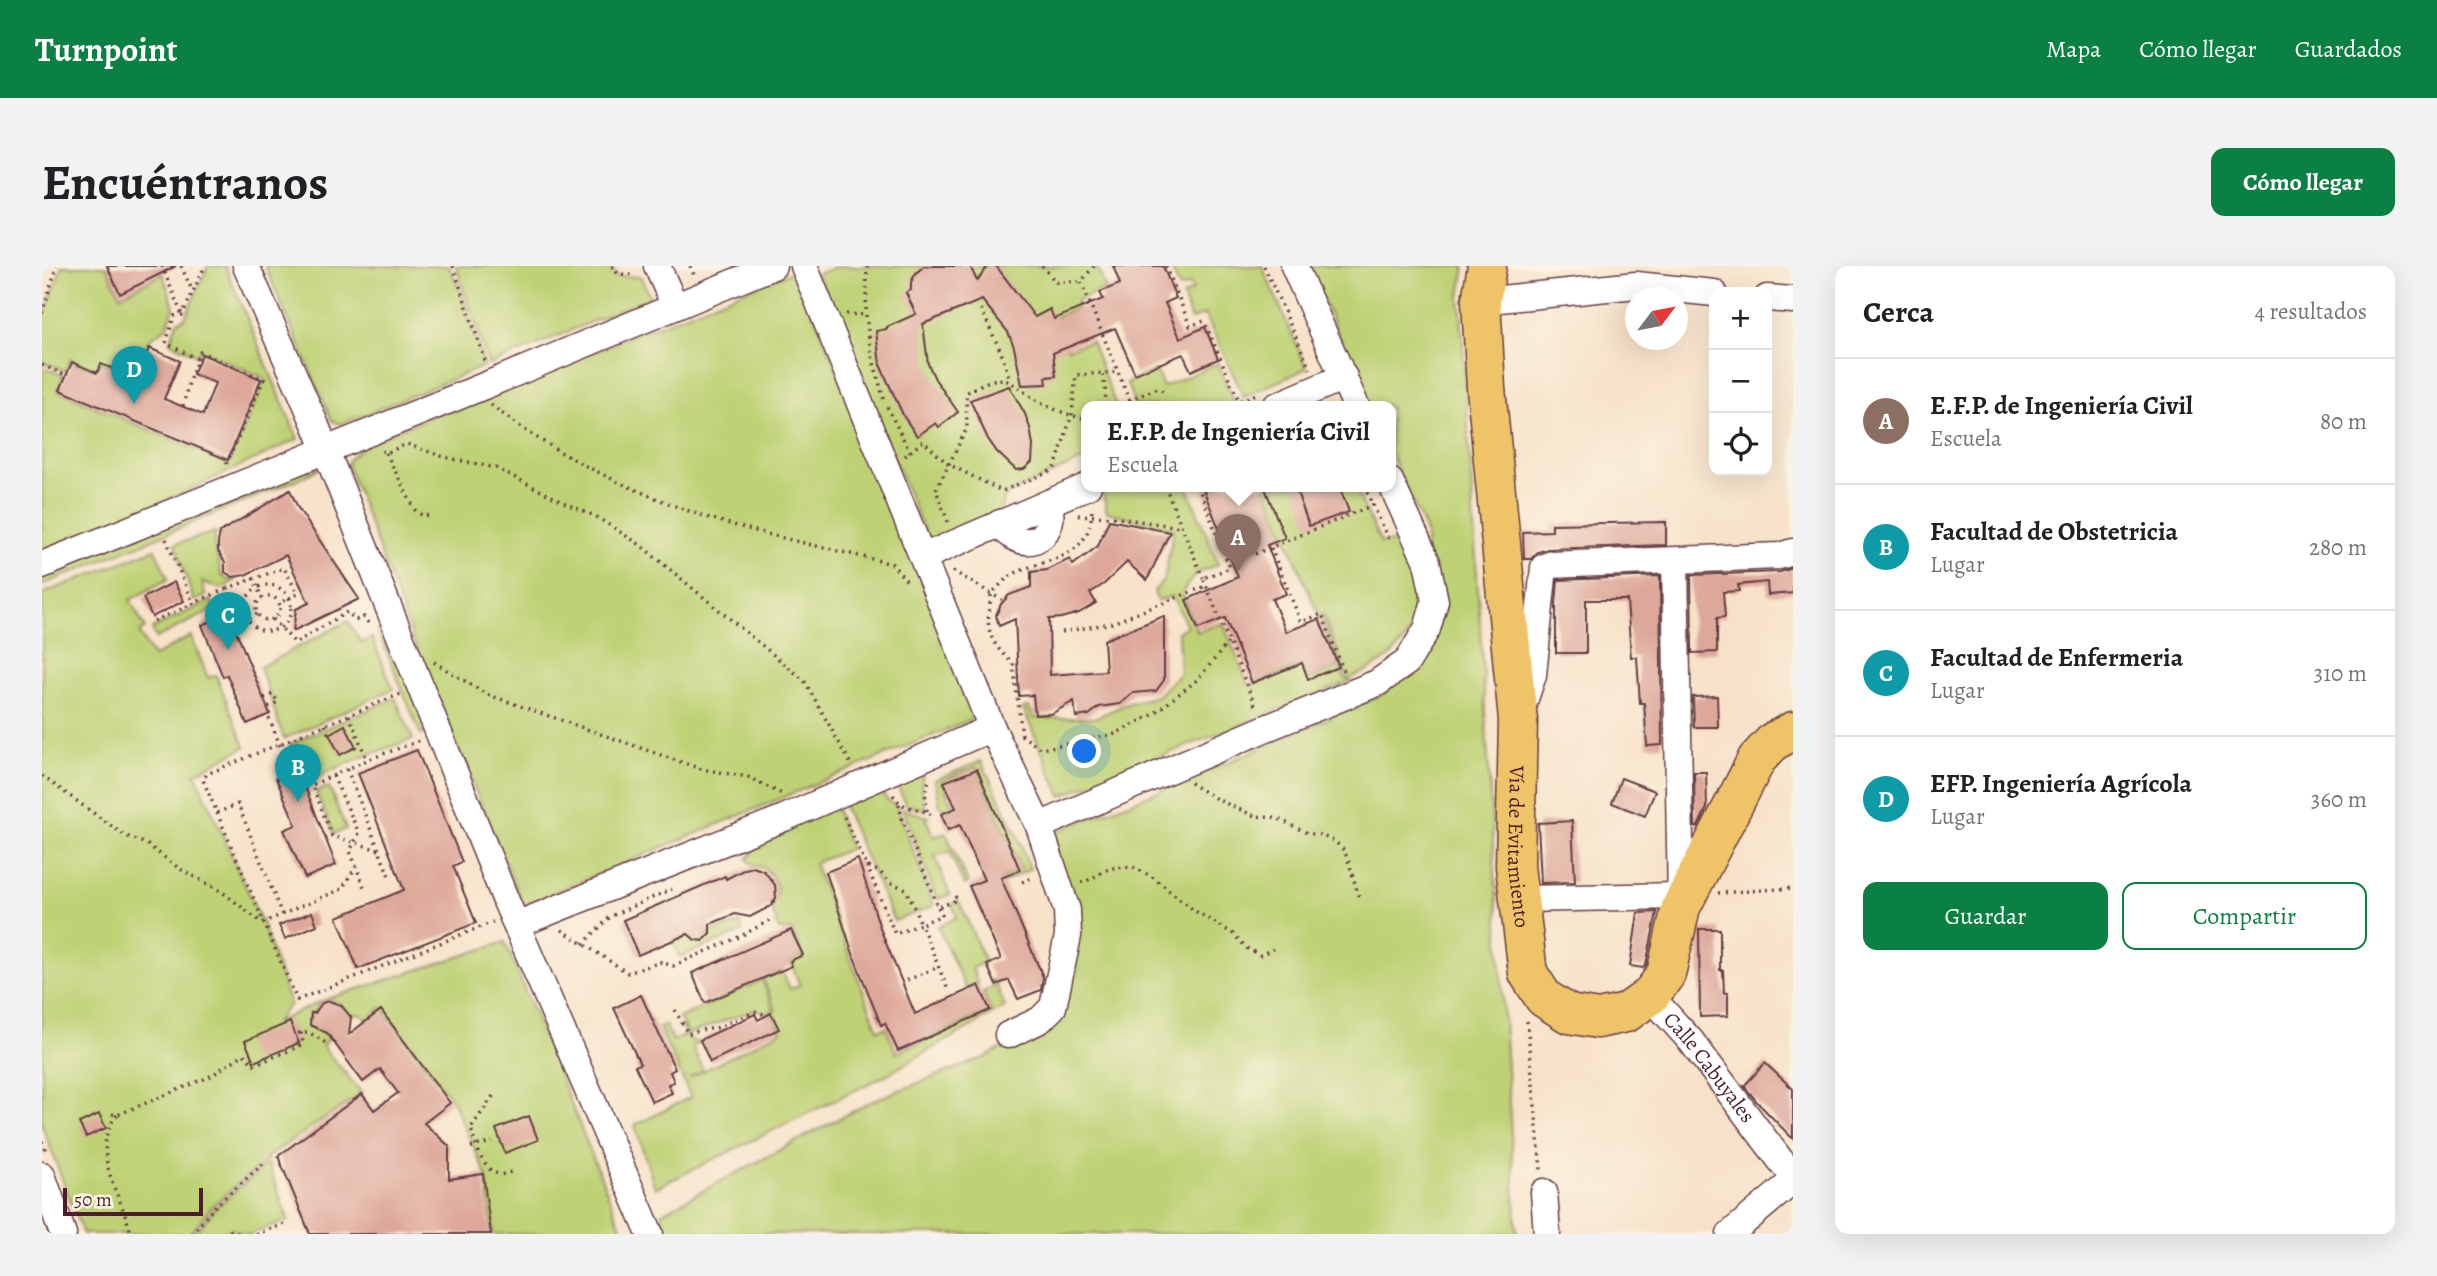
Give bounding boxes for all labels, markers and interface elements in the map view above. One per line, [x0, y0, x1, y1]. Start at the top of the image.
text: Turnpoint [35, 27, 177, 72]
text: Mapa [2046, 33, 2101, 65]
text: Cómo llegar [2139, 33, 2257, 65]
text: Guardados [2295, 33, 2402, 65]
button: Cómo llegar [2211, 148, 2395, 216]
text: Encuéntranos [42, 149, 328, 216]
north arrow [1625, 287, 1688, 350]
map controls [1709, 287, 1772, 476]
button: + [1709, 287, 1772, 350]
text: Cerca [1863, 292, 1934, 332]
text: 4 resultados [2254, 296, 2367, 327]
pin: D [111, 346, 157, 404]
button: − [1709, 350, 1772, 413]
text: E.F.P. de Ingeniería Civil [1930, 388, 2193, 423]
popup [1081, 401, 1396, 492]
text: A [1879, 406, 1893, 437]
text: 80 m [2320, 406, 2367, 437]
button: locate [1709, 413, 1772, 476]
text: E.F.P. de Ingeniería Civil [1107, 414, 1370, 449]
text: Escuela [1930, 423, 2002, 454]
text: Escuela [1107, 449, 1179, 480]
pin: A [1215, 514, 1261, 572]
text: Facultad de Obstetricia [1930, 514, 2178, 549]
text: B [1879, 532, 1893, 563]
text: 280 m [2309, 532, 2367, 563]
text: Lugar [1930, 549, 1985, 580]
pin: C [205, 592, 251, 650]
text: Facultad de Enfermeria [1930, 640, 2183, 675]
text: C [1879, 658, 1893, 689]
text: 310 m [2314, 658, 2367, 689]
text: Lugar [1930, 675, 1985, 706]
your location [1067, 734, 1101, 768]
pin: B [275, 744, 321, 802]
street label: Vía de Evitamiento [1501, 764, 1536, 929]
text: EFP. Ingeniería Agrícola [1930, 766, 2192, 801]
text: D [1878, 784, 1894, 815]
text: 360 m [2311, 784, 2367, 815]
text: Lugar [1930, 801, 1985, 832]
button: Guardar [1863, 882, 2108, 950]
button: Compartir [2122, 882, 2367, 950]
street label: Calle Cabuyales [1657, 1006, 1762, 1129]
scale bar [63, 1185, 203, 1217]
text: 50 m [74, 1187, 112, 1213]

